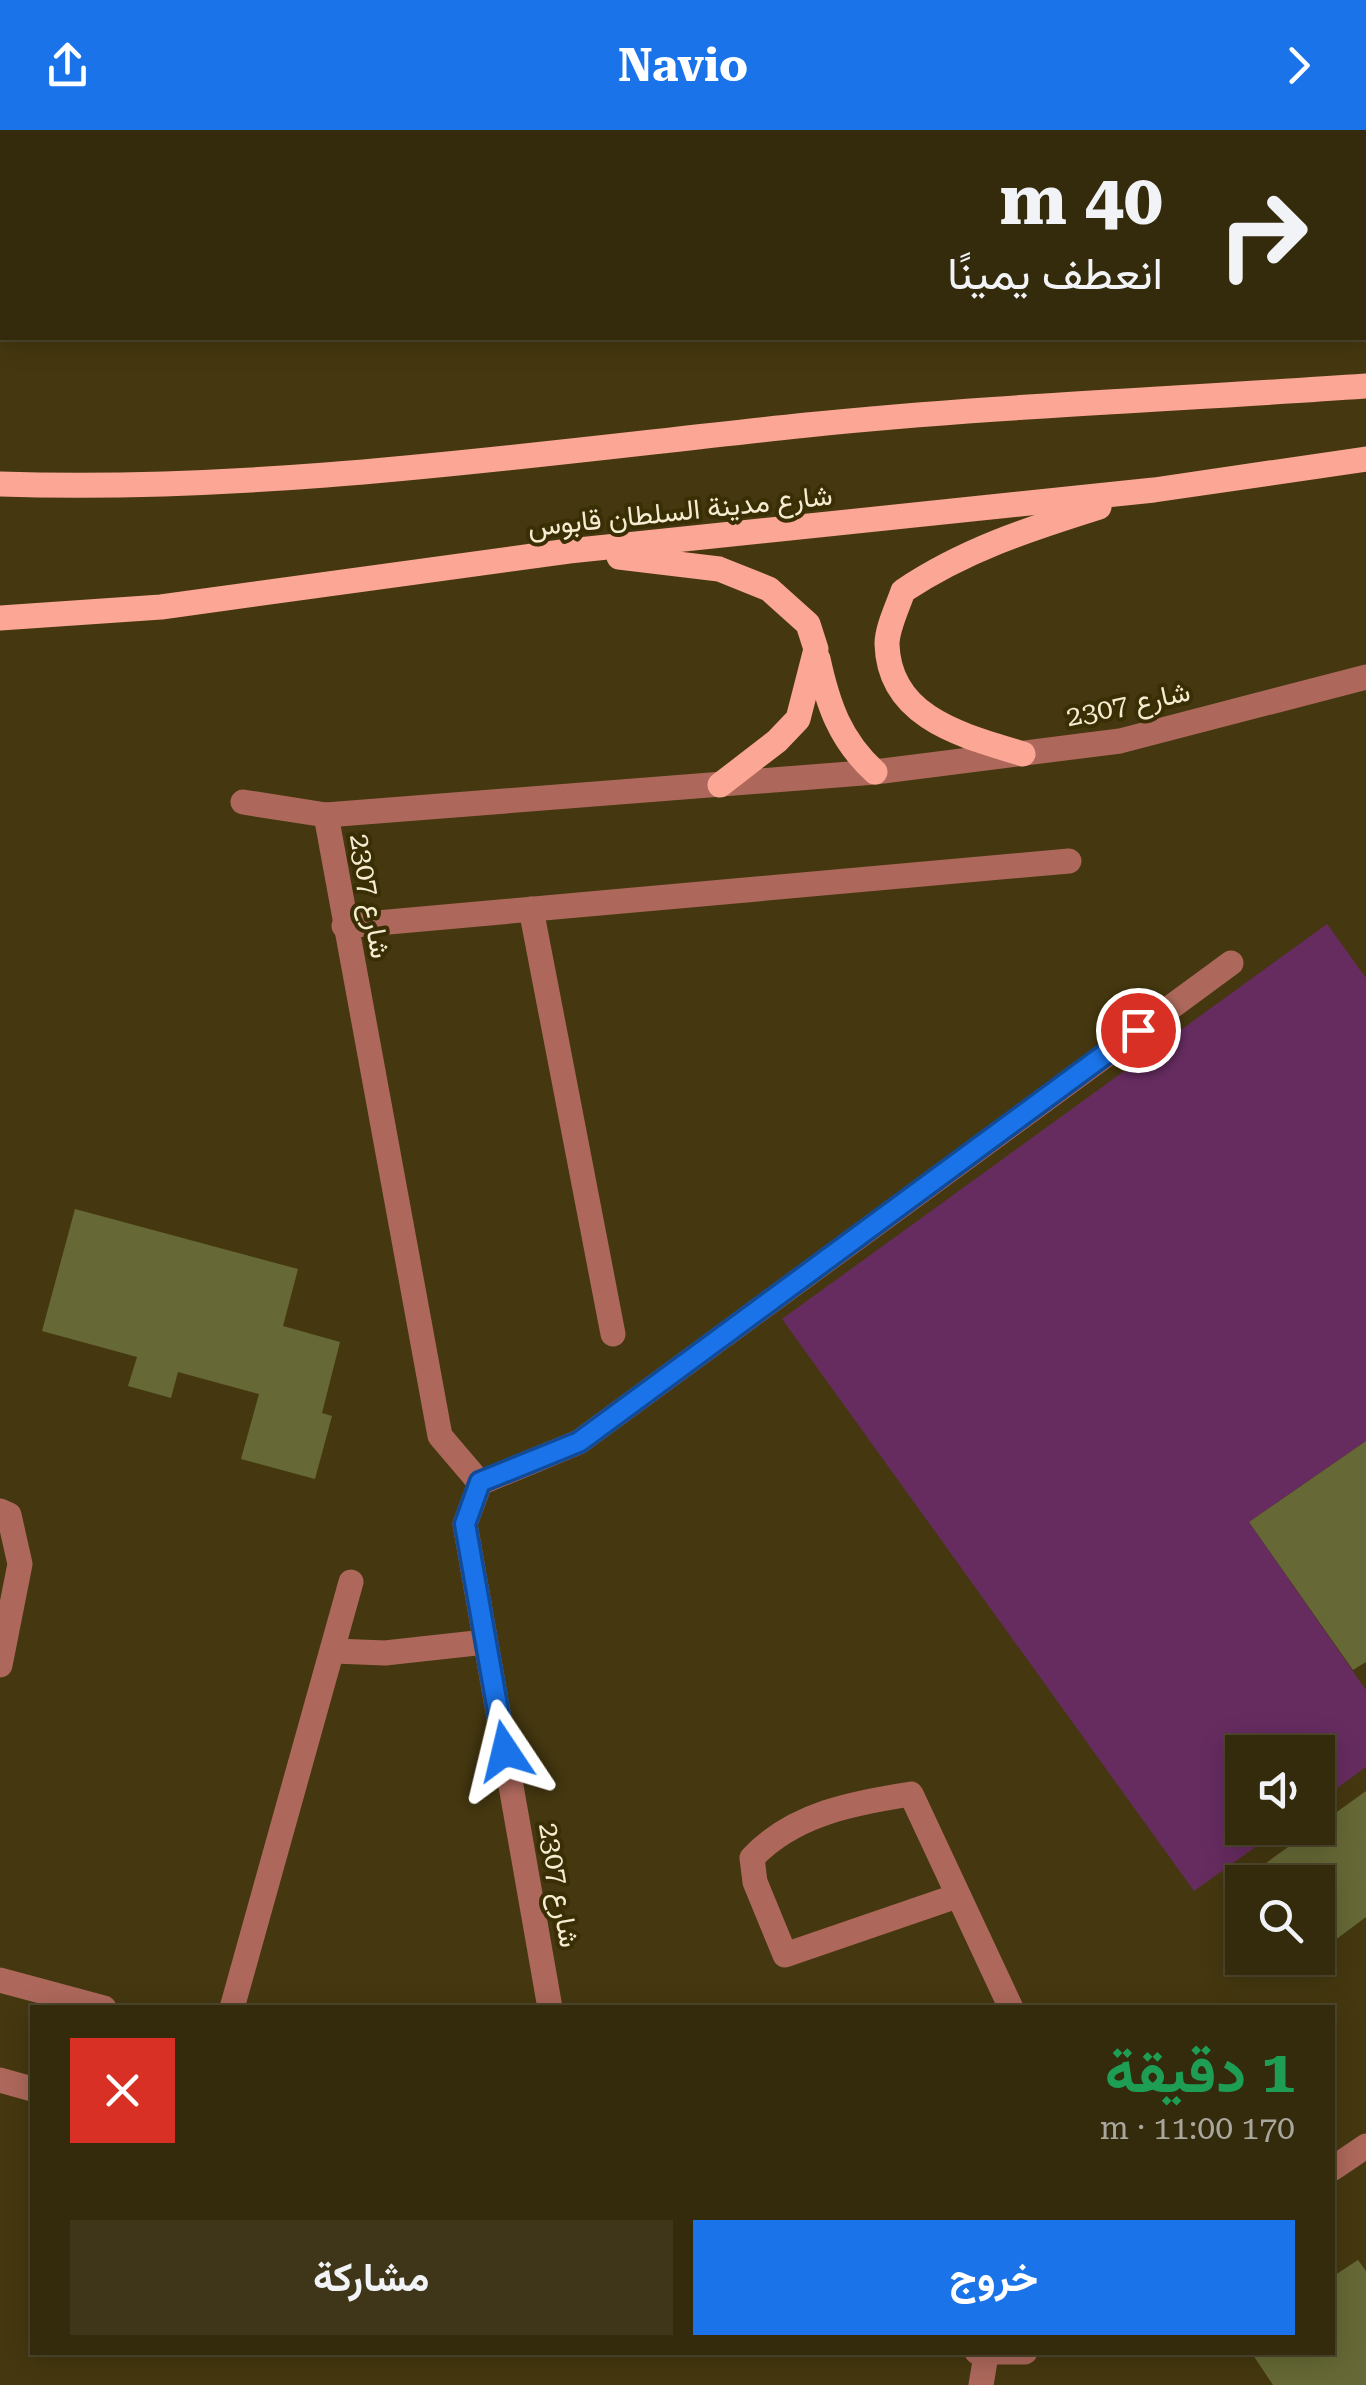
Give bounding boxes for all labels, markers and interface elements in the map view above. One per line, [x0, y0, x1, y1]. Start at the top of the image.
icon: share [40, 38, 95, 93]
icon: forward [1271, 38, 1326, 93]
text: Navio [618, 39, 748, 92]
text: 40 m [999, 159, 1163, 241]
icon: right [1198, 170, 1328, 300]
text: انعطف يمينًا [947, 247, 1163, 300]
street label: شارع مدينة السلطان قابوس [526, 479, 834, 545]
street label: 2307 شارع [1063, 675, 1194, 735]
street label: 2307 شارع [341, 831, 397, 961]
pin [1096, 988, 1181, 1073]
icon: arrive [1111, 1003, 1166, 1058]
position arrow [453, 1699, 557, 1803]
map controls [1225, 1735, 1335, 1975]
button: sound [1225, 1735, 1335, 1845]
street label: 2307 شارع [530, 1820, 586, 1950]
button: search [1225, 1865, 1335, 1975]
text: 1 دقيقة [1105, 2036, 1295, 2107]
button: close [70, 2038, 175, 2143]
text: 170 m · 11:00 [1100, 2109, 1295, 2147]
button: مشاركة [70, 2220, 673, 2335]
button: خروج [693, 2220, 1295, 2335]

